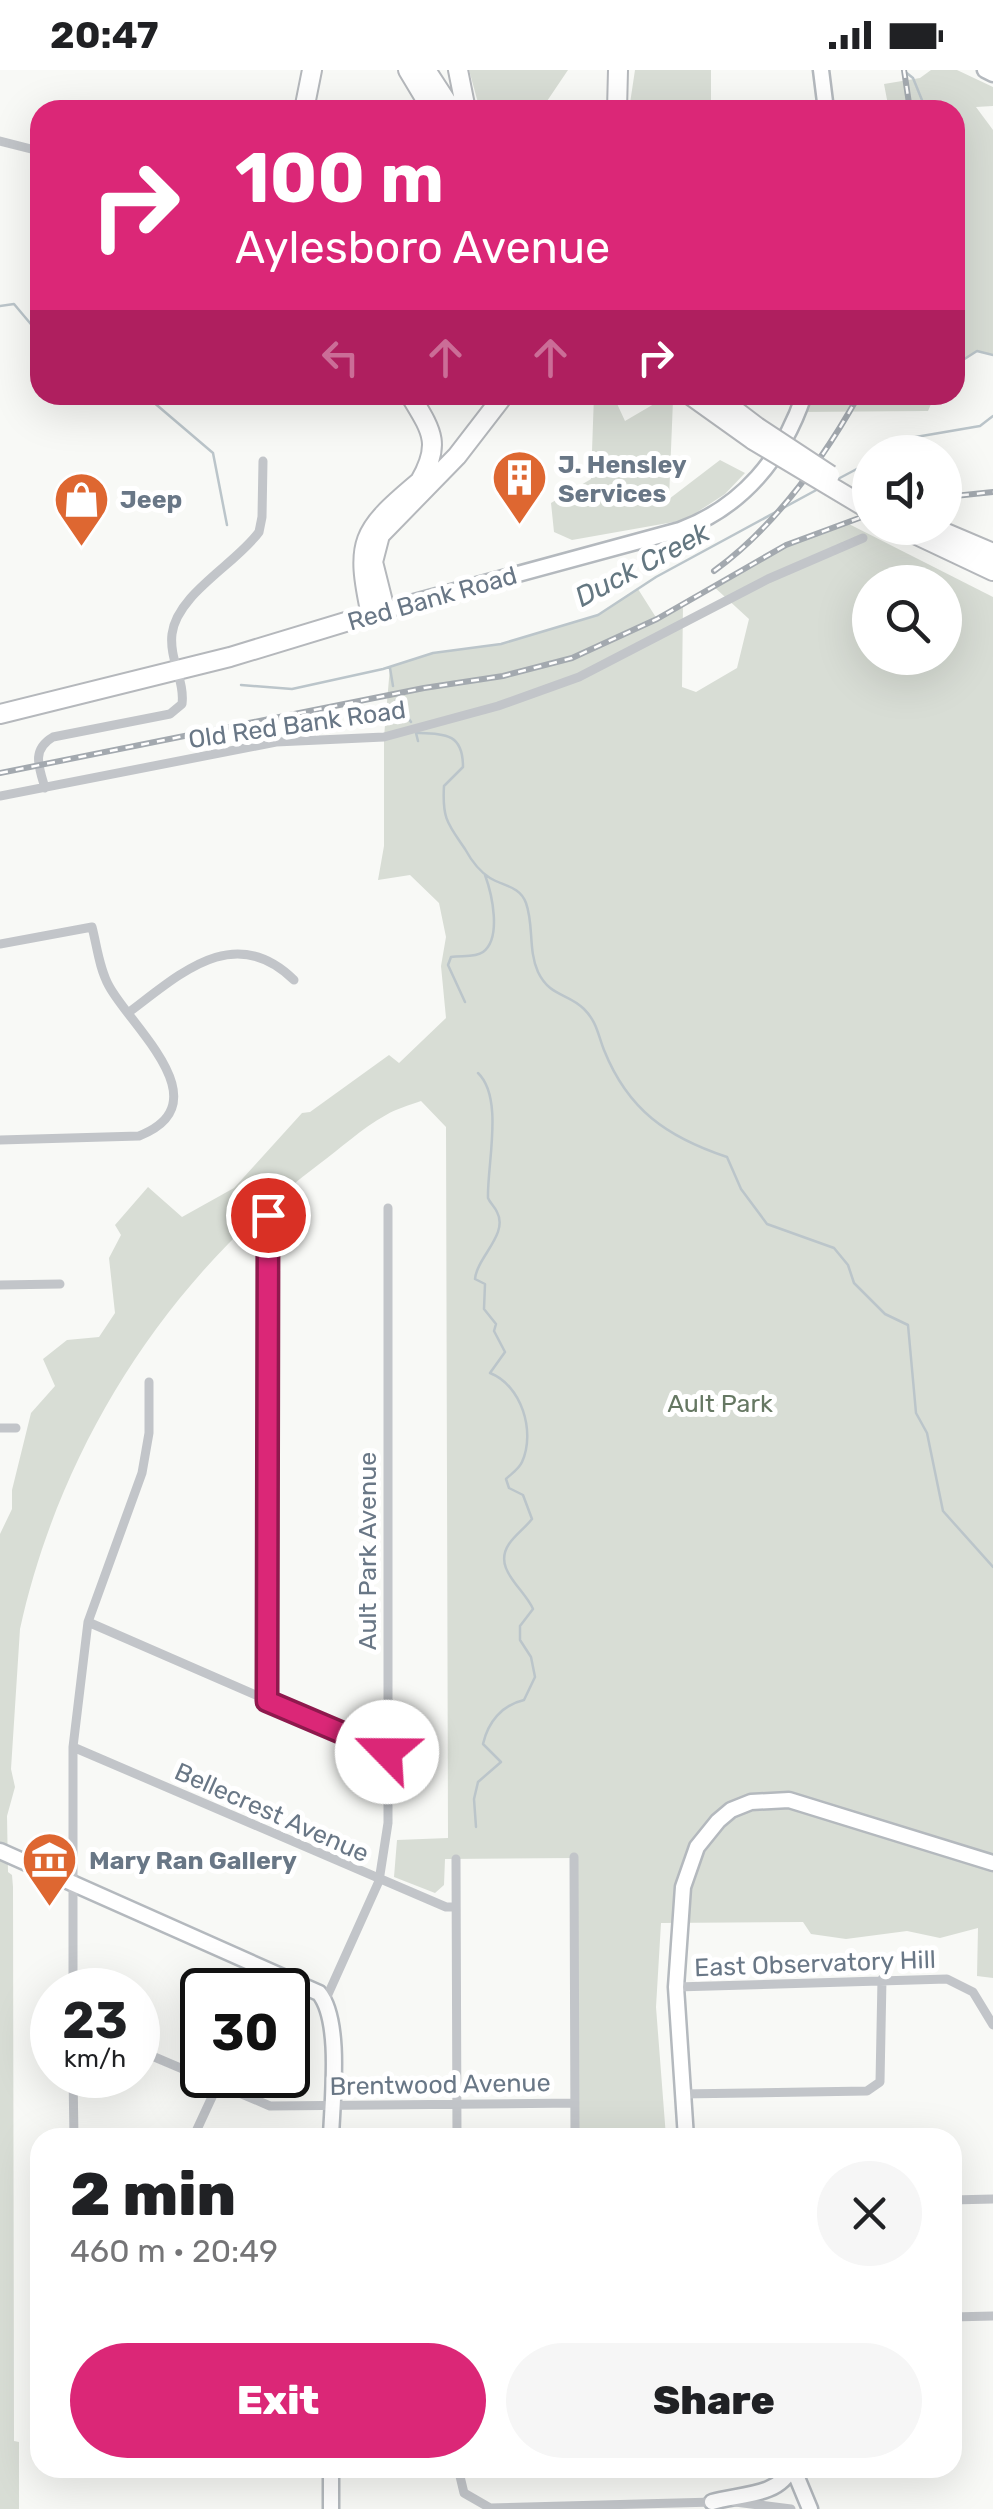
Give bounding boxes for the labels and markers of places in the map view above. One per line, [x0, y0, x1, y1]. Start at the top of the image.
building icon: J. Hensley Services [489, 448, 549, 527]
place label: J. Hensley Services [558, 450, 687, 508]
shop icon: Jeep [51, 469, 111, 548]
place label: Jeep [120, 485, 182, 514]
pin [226, 1173, 311, 1258]
museum icon: Mary Ran Gallery [20, 1830, 80, 1909]
place label: Mary Ran Gallery [89, 1846, 297, 1875]

